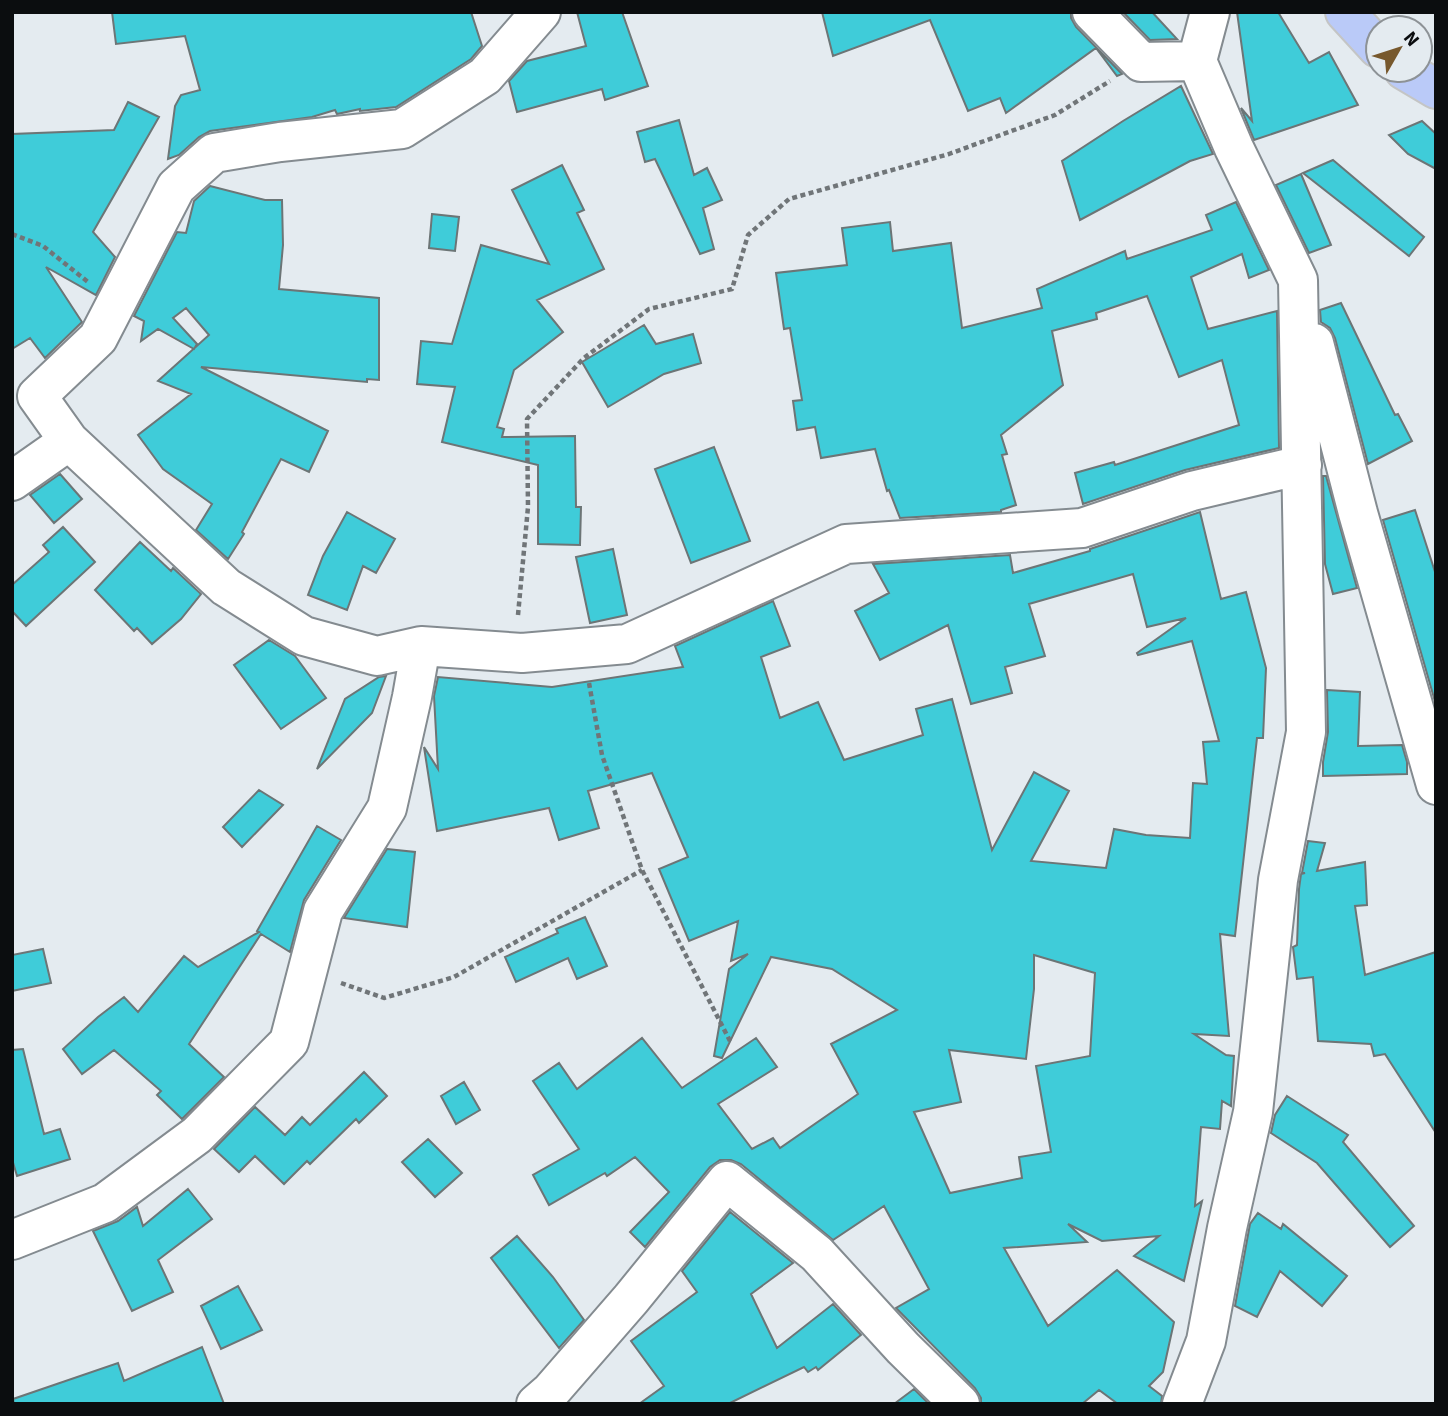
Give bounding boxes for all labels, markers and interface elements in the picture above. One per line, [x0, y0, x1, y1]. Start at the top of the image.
north arrow [1364, 14, 1434, 84]
text: N [1397, 26, 1426, 53]

